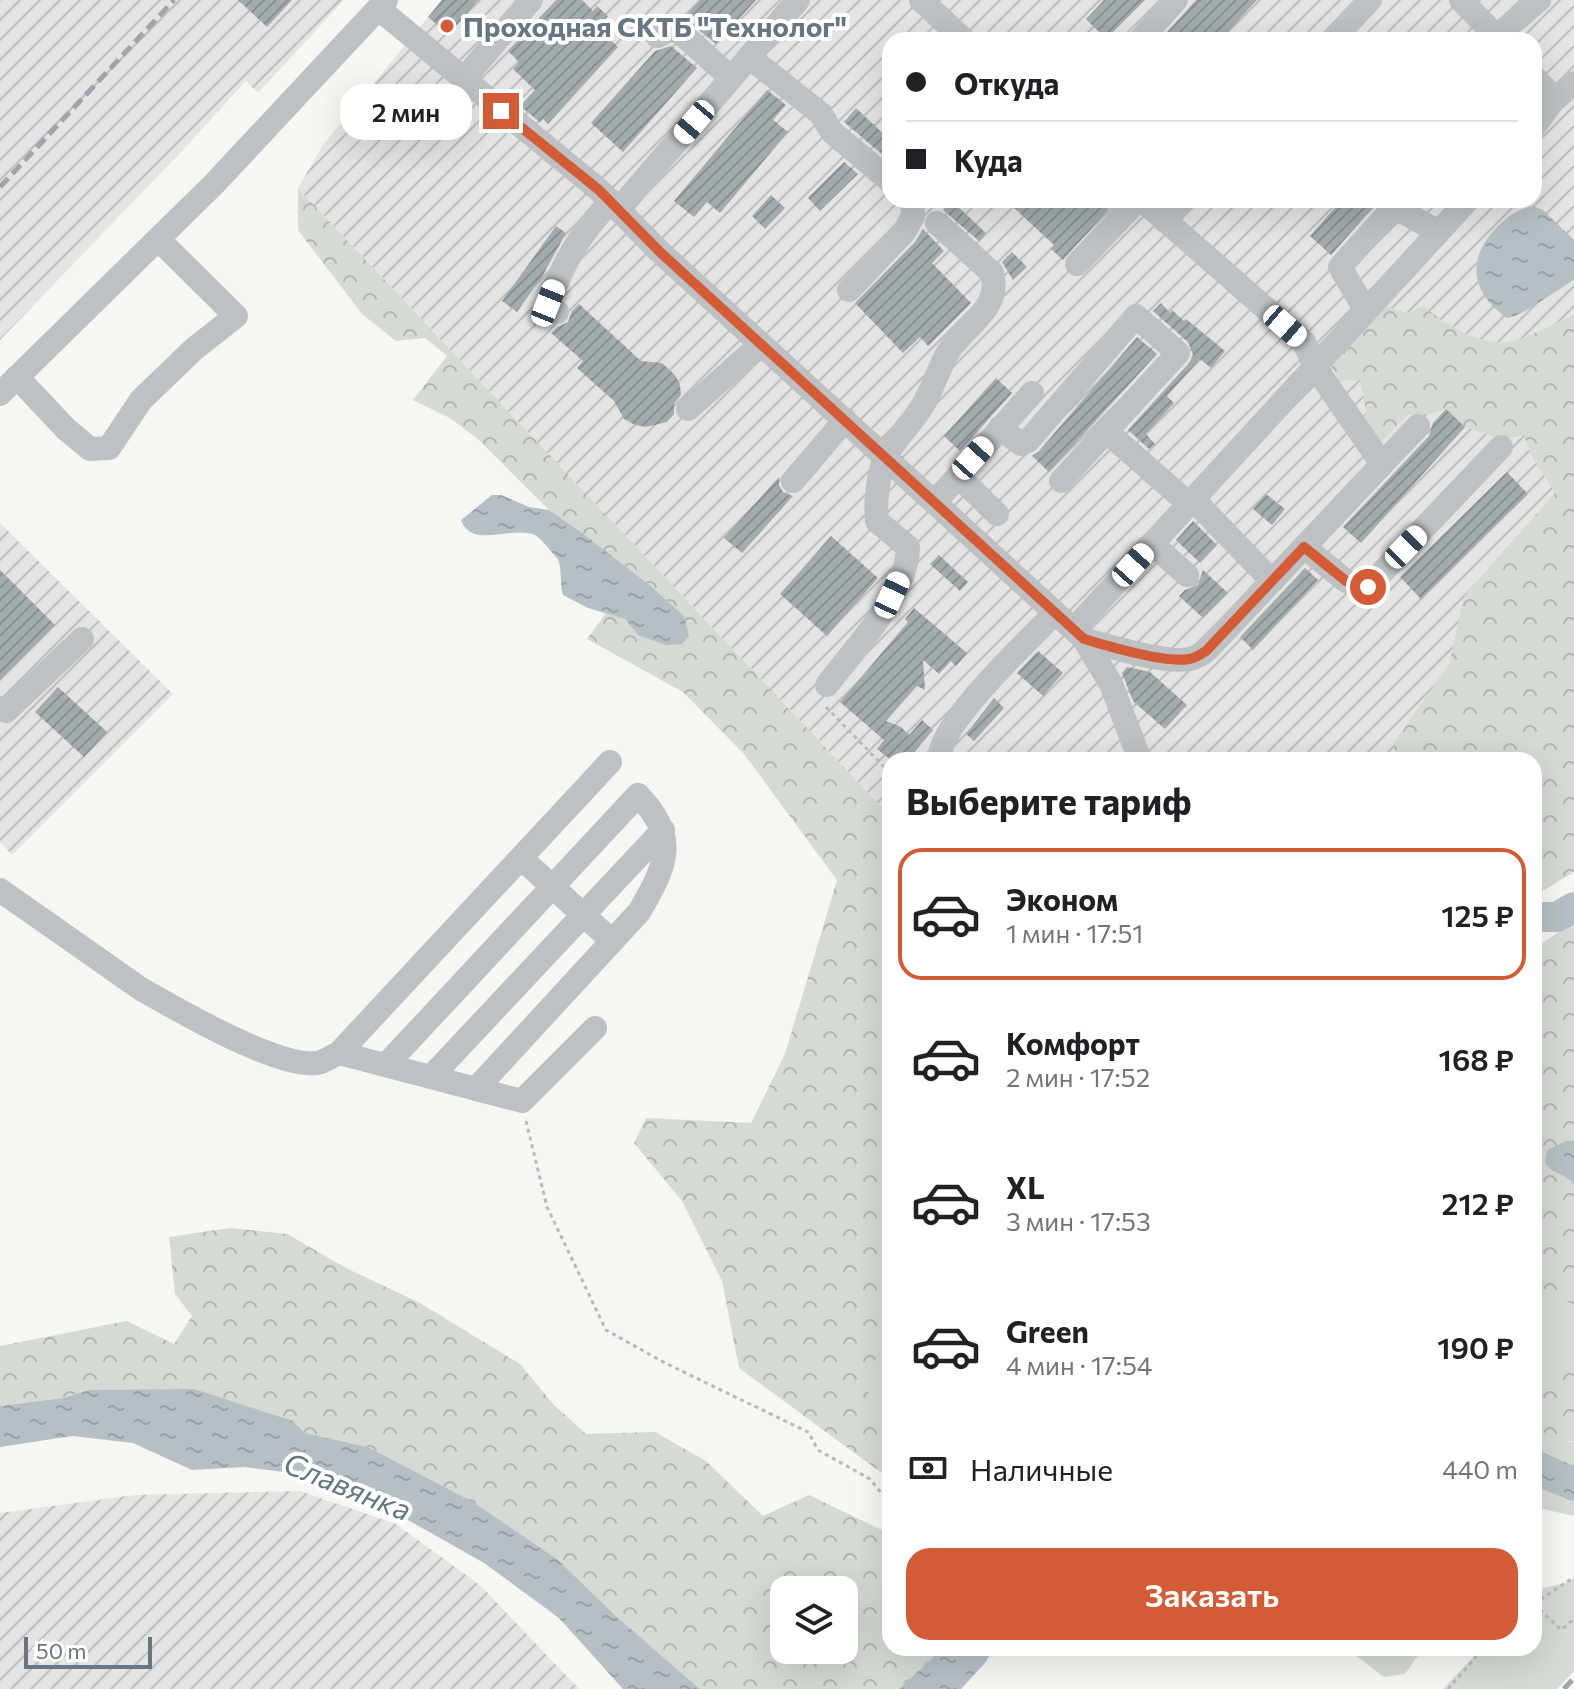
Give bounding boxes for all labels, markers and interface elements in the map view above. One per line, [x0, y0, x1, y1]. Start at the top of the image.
place label: Проходная СКТБ "Технолог" [463, 9, 847, 43]
marker: Проходная СКТБ "Технолог" [438, 17, 456, 35]
text: Откуда [954, 64, 1059, 101]
callout: 2 мин [341, 83, 473, 139]
route end [483, 93, 519, 129]
text: 2 мин [372, 96, 440, 127]
car [669, 96, 719, 148]
text: Куда [954, 141, 1023, 178]
car [528, 276, 568, 330]
car [1259, 301, 1311, 351]
car [948, 432, 998, 484]
car [1381, 521, 1431, 573]
car [1108, 539, 1158, 591]
car [871, 568, 913, 622]
route start [1350, 569, 1386, 605]
text: Выберите тариф [906, 778, 1191, 822]
icon: car [910, 878, 982, 950]
text: Эконом [1006, 880, 1118, 917]
text: 125 ₽ [1441, 896, 1514, 933]
text: 1 мин · 17:51 [1006, 917, 1143, 948]
icon: car [910, 1022, 982, 1094]
text: Комфорт [1006, 1024, 1140, 1061]
text: 168 ₽ [1439, 1040, 1514, 1077]
text: 2 мин · 17:52 [1006, 1061, 1150, 1092]
icon: car [910, 1166, 982, 1238]
text: XL [1006, 1168, 1045, 1205]
text: 212 ₽ [1442, 1184, 1514, 1221]
text: 3 мин · 17:53 [1006, 1205, 1151, 1236]
icon: car [910, 1310, 982, 1382]
text: Green [1006, 1312, 1089, 1349]
text: 190 ₽ [1437, 1328, 1514, 1365]
text: 4 мин · 17:54 [1006, 1349, 1152, 1380]
water label: Славянка [279, 1443, 417, 1527]
icon: cash [906, 1446, 950, 1490]
text: Наличные [970, 1450, 1113, 1487]
text: 440 m [1442, 1453, 1518, 1484]
button: Заказать [906, 1548, 1518, 1640]
map controls [770, 1576, 858, 1664]
button: layers [770, 1576, 858, 1664]
scale bar [24, 1633, 152, 1669]
text: 50 m [36, 1637, 86, 1664]

